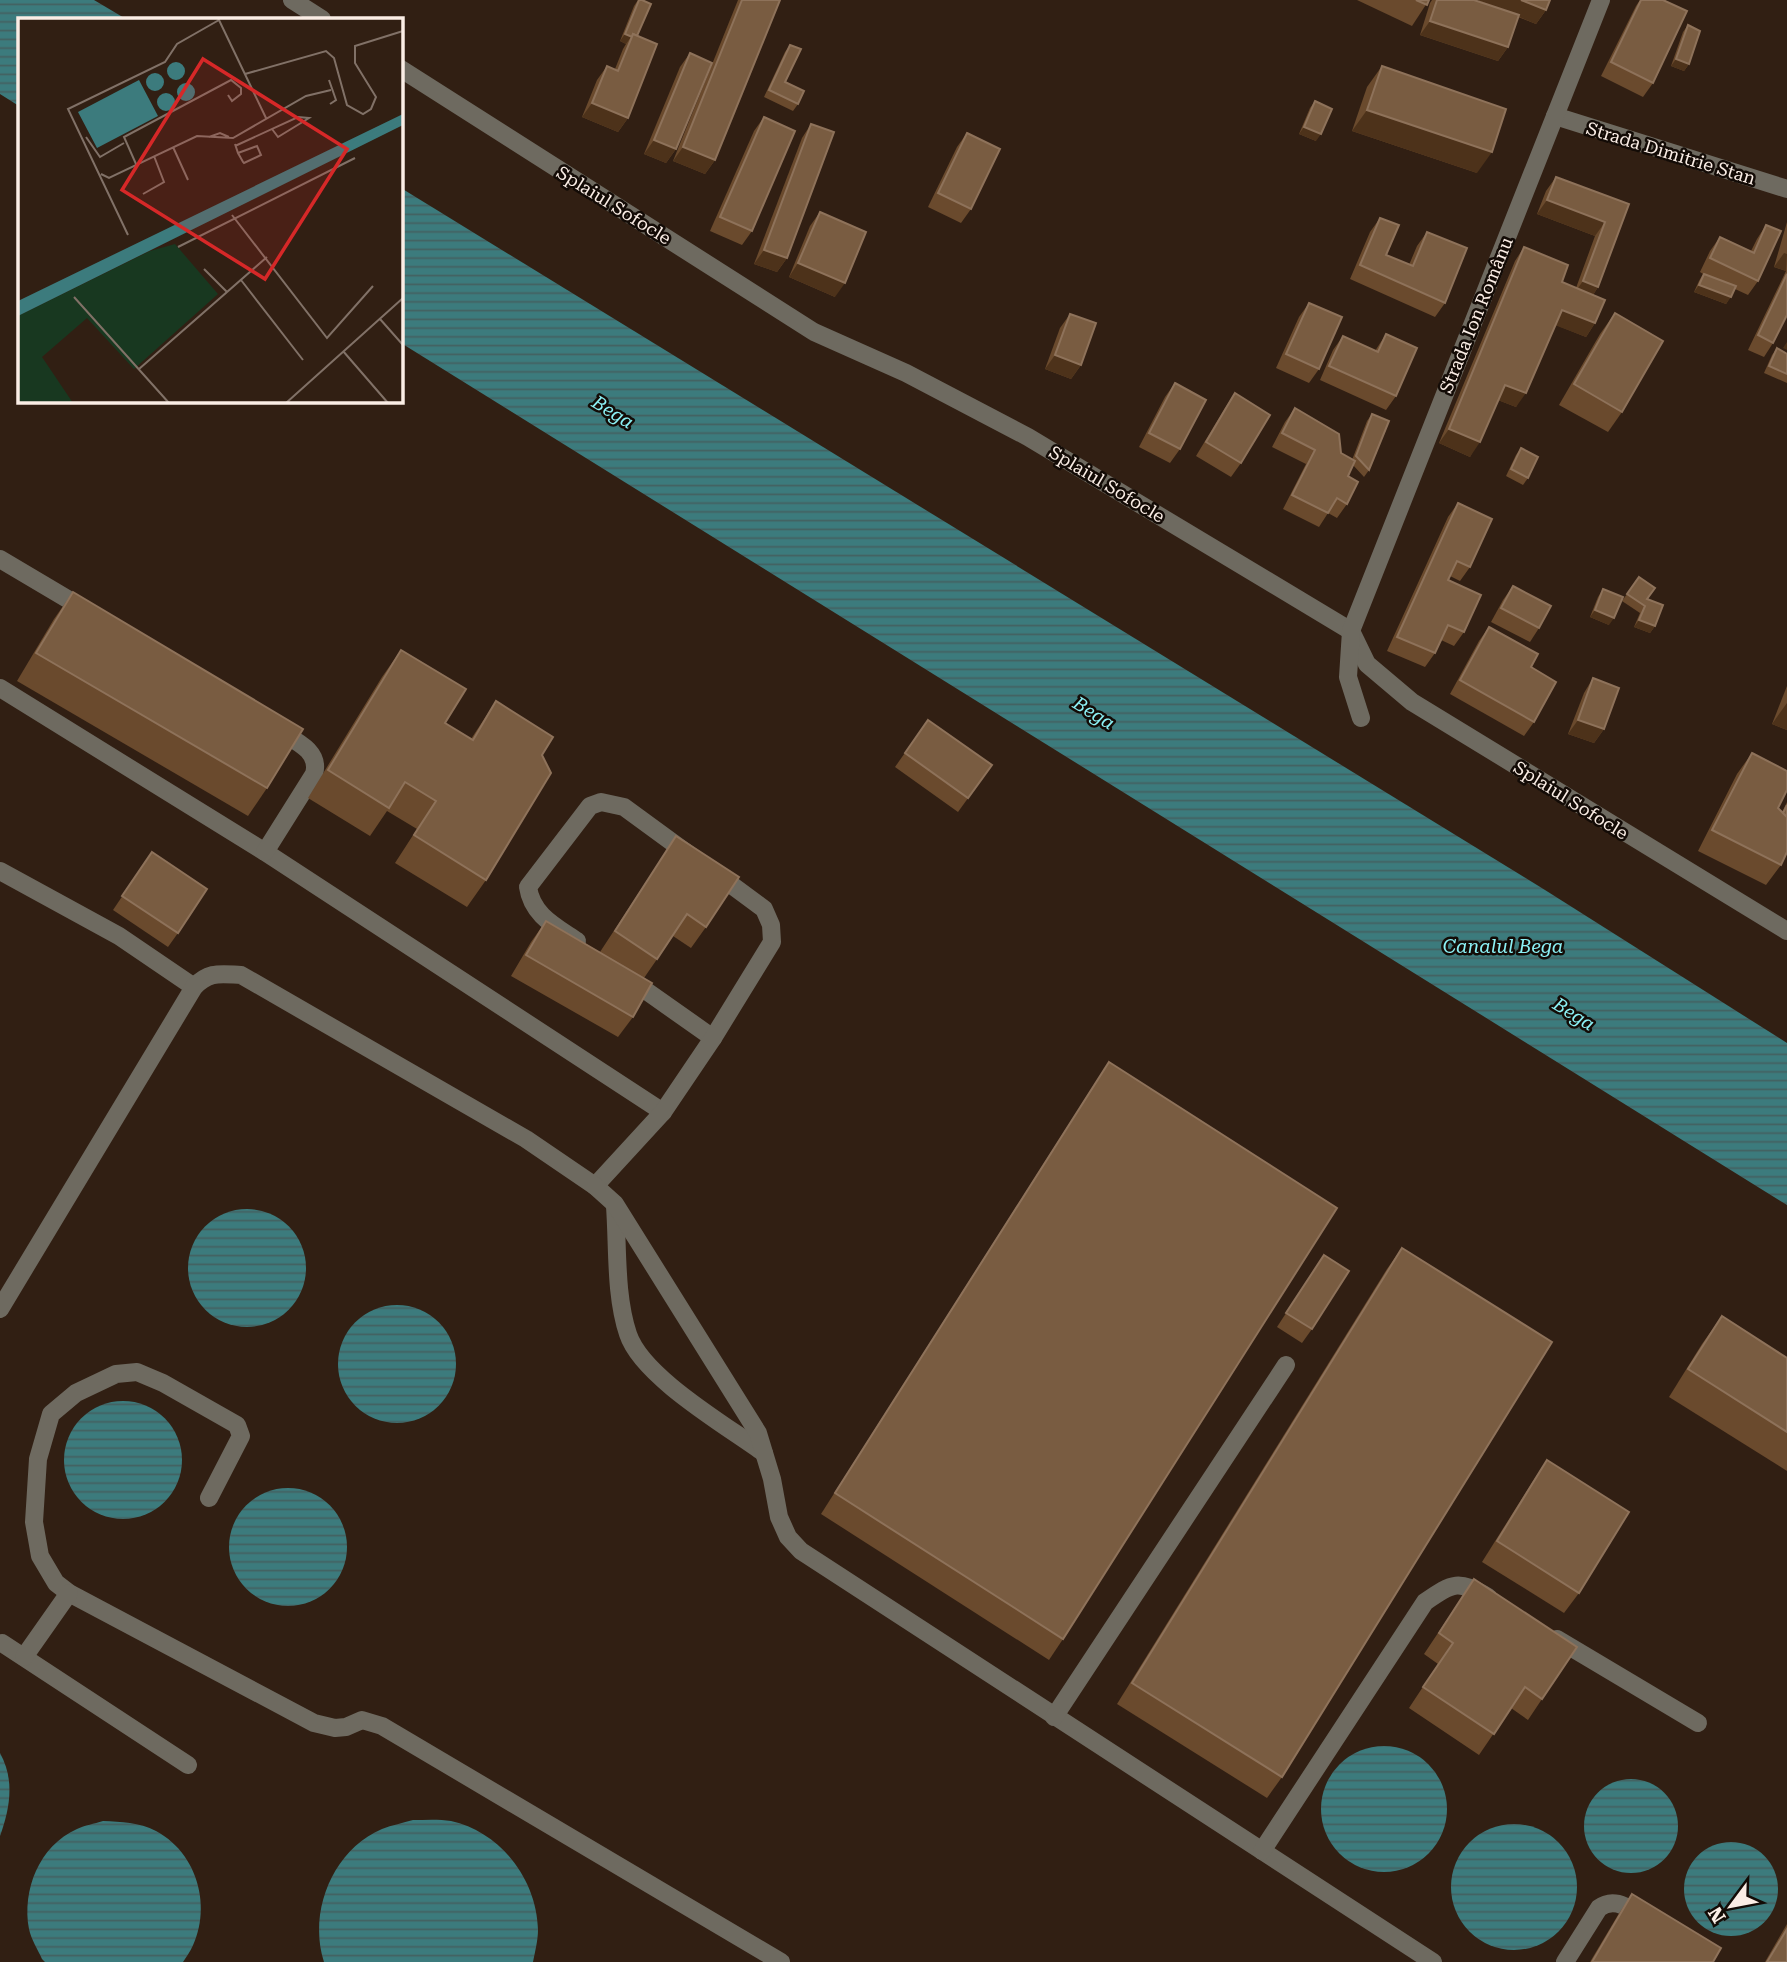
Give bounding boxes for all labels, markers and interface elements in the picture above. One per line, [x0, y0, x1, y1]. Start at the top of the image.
inset map [18, 18, 402, 402]
street label: Strada Dimitrie Stan [1584, 117, 1758, 189]
street label: Splaiul Sofocle [553, 161, 675, 249]
street label: Strada Ion Românu [1435, 234, 1517, 396]
water label: Bega [587, 390, 638, 434]
street label: Splaiul Sofocle [1045, 441, 1169, 527]
water label: Bega [1068, 691, 1119, 735]
street label: Splaiul Sofocle [1510, 756, 1632, 844]
water label: Canalul Bega [1443, 935, 1563, 958]
water label: Bega [1548, 992, 1599, 1036]
north arrow [1696, 1871, 1766, 1941]
text: N [1703, 1902, 1731, 1927]

